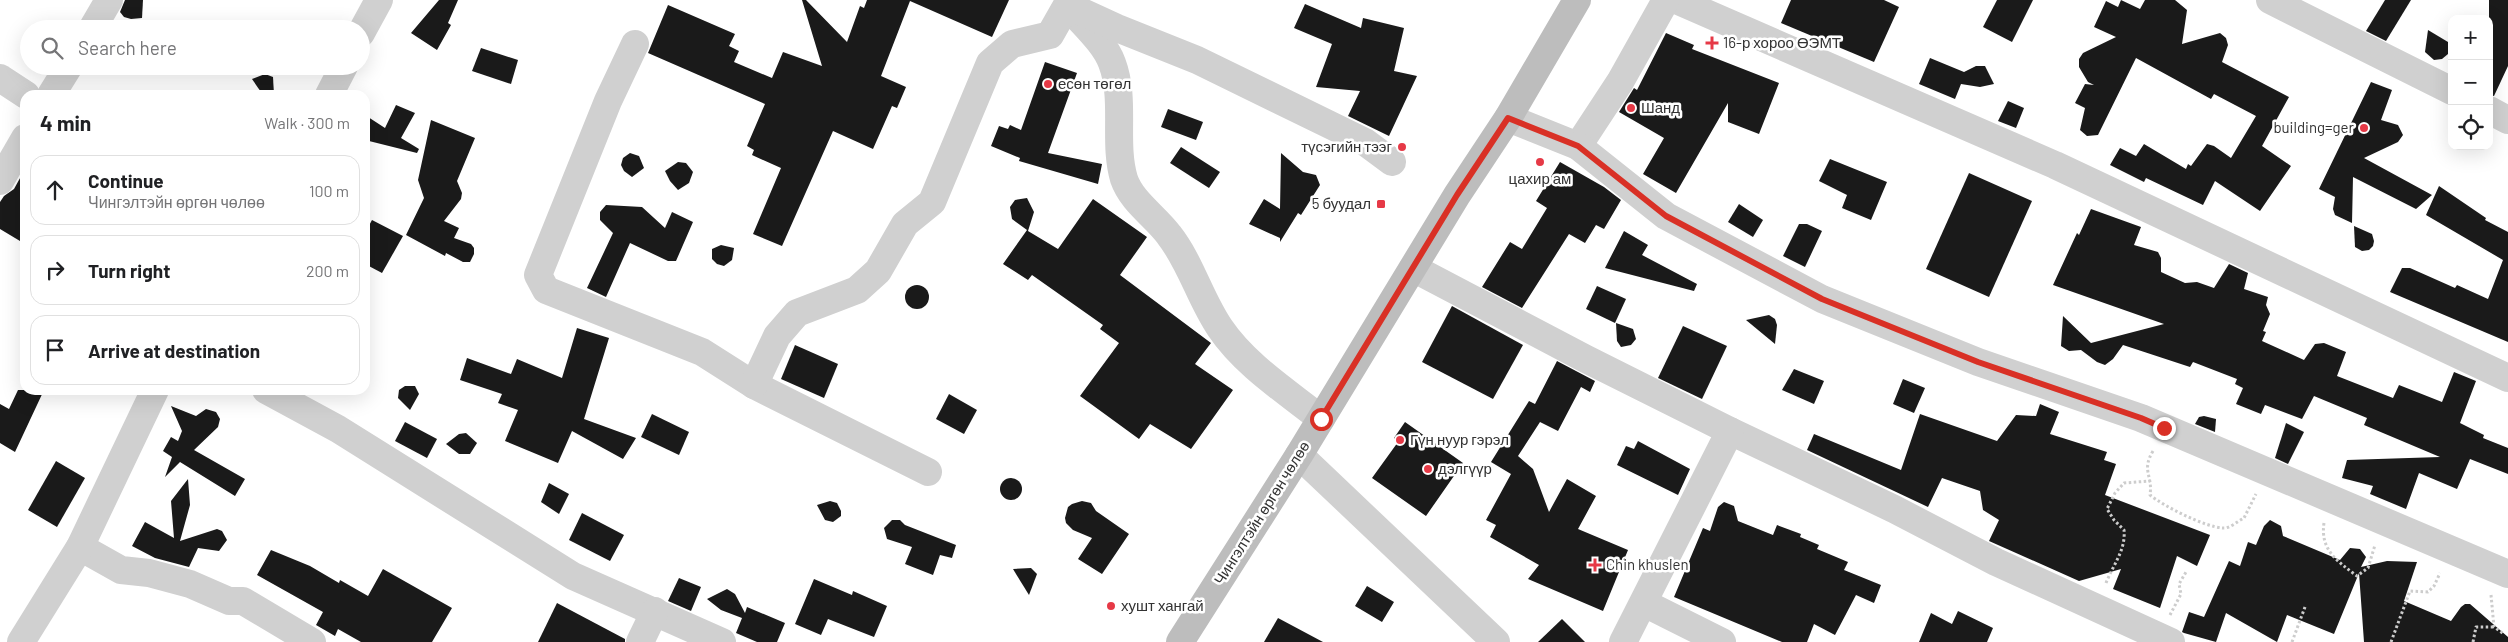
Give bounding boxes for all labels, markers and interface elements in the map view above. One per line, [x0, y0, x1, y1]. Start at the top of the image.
map controls [2448, 15, 2493, 150]
button: + [2448, 15, 2493, 60]
search box [20, 20, 370, 75]
place label: 16-р хороо ӨЭМТ [1723, 33, 1841, 51]
icon: search [38, 34, 66, 62]
text: Search here [78, 36, 177, 59]
marker: 16-р хороо ӨЭМТ [1705, 36, 1719, 50]
button: − [2448, 60, 2493, 105]
place label: есөн төгөл [1058, 74, 1131, 92]
marker: есөн төгөл [1042, 78, 1054, 90]
place label: Шанд [1641, 98, 1680, 116]
marker: Шанд [1625, 102, 1637, 114]
button: locate [2448, 105, 2493, 150]
text: 4 min [40, 110, 91, 135]
text: Walk · 300 m [264, 113, 350, 132]
place label: building=ger [2273, 118, 2355, 136]
marker: building=ger [2358, 122, 2370, 134]
place label: түсэгийн тээг [1301, 137, 1393, 155]
marker: түсэгийн тээг [1396, 141, 1408, 153]
marker: цахир ам [1534, 156, 1546, 168]
text: Continue [88, 169, 164, 192]
place label: цахир ам [1509, 169, 1571, 187]
icon: ahead [41, 176, 69, 204]
text: 100 m [309, 181, 349, 200]
text: Чингэлтэйн өргөн чөлөө [88, 192, 265, 211]
place label: 5 буудал [1312, 194, 1371, 212]
marker: 5 буудал [1375, 198, 1387, 210]
icon: right [41, 256, 69, 284]
text: Turn right [88, 259, 170, 282]
text: 200 m [306, 261, 349, 280]
icon: arrive [41, 336, 69, 364]
text: Arrive at destination [88, 339, 260, 362]
route start [1310, 408, 1333, 431]
route end [2153, 417, 2176, 440]
place label: Гүн нуур гэрэл [1410, 430, 1509, 448]
marker: Гүн нуур гэрэл [1394, 434, 1406, 446]
street label: Чингэлтэйн өргөн чөлөө [1210, 437, 1313, 588]
place label: дэлгүүр [1438, 459, 1492, 477]
marker: дэлгүүр [1422, 463, 1434, 475]
place label: Chin khuslen [1606, 555, 1689, 573]
marker: Chin khuslen [1588, 558, 1602, 572]
place label: хушт хангай [1121, 596, 1204, 614]
marker: хушт хангай [1105, 600, 1117, 612]

